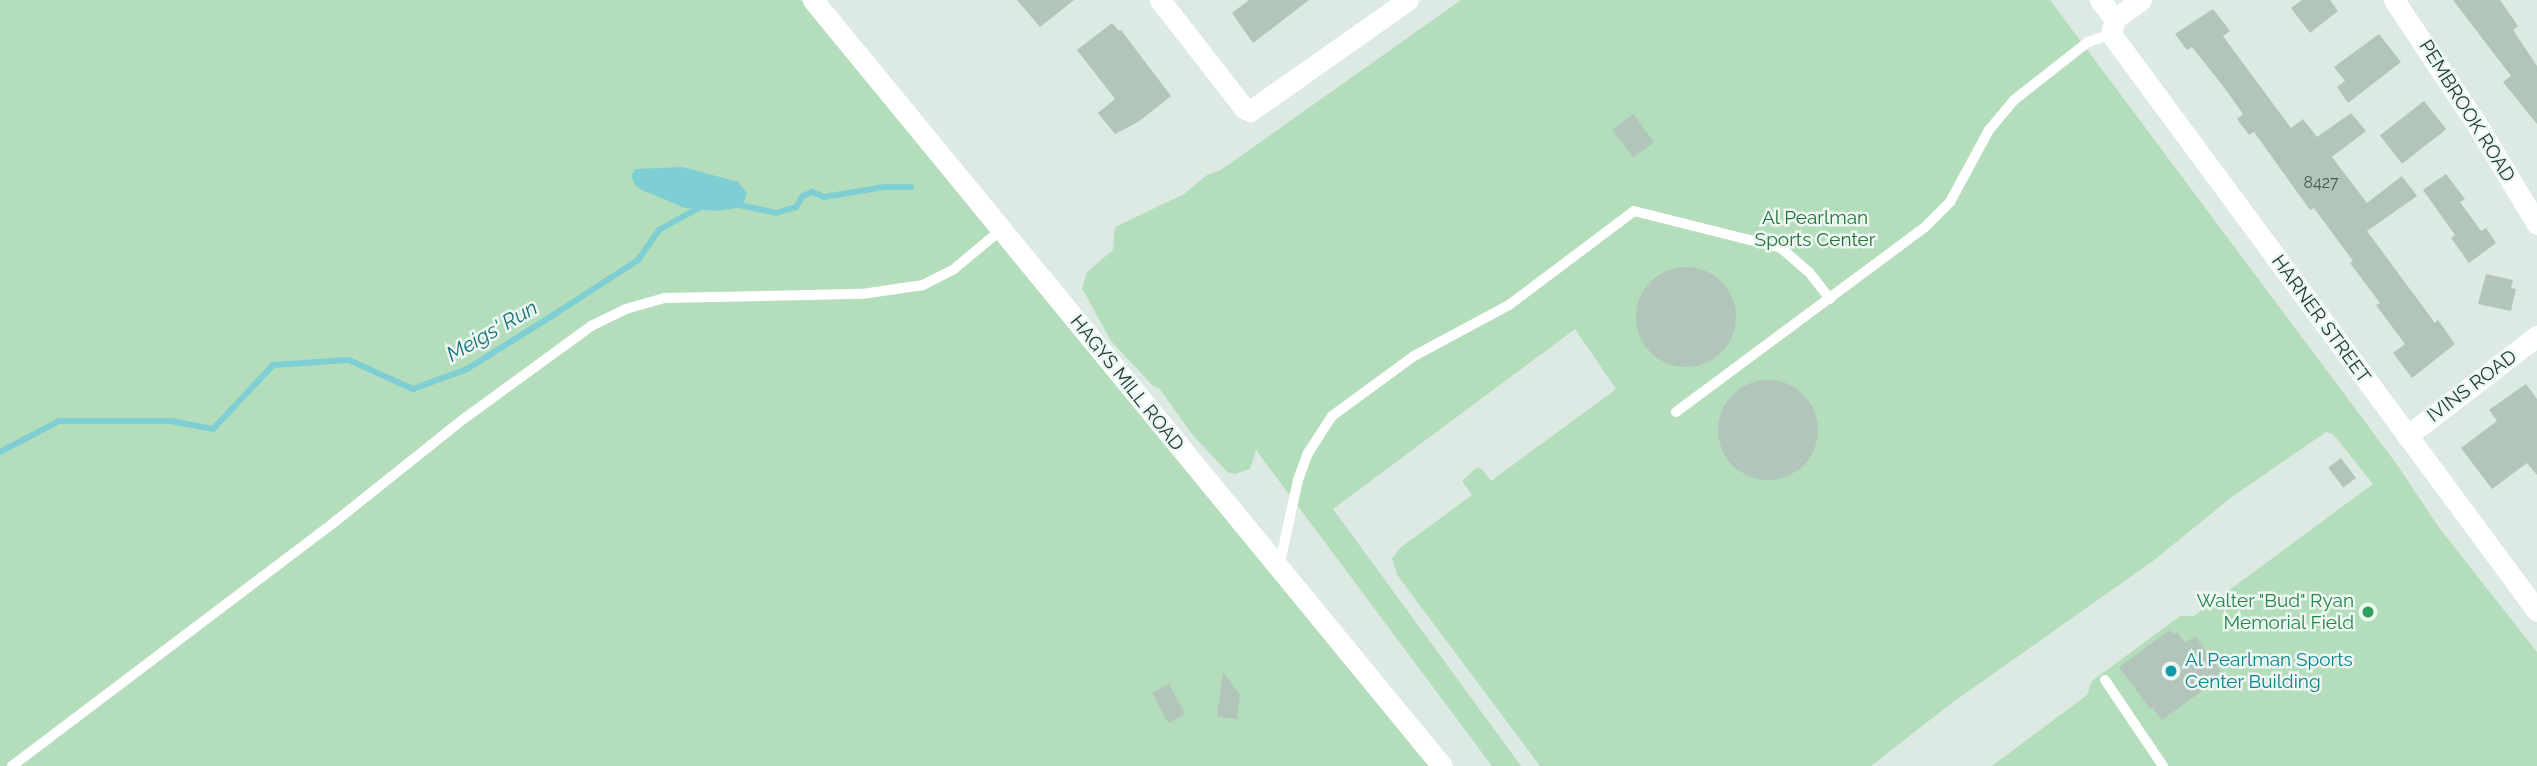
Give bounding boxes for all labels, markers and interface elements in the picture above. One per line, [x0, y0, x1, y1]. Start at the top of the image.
street label: PEMBROOK ROAD [2414, 36, 2520, 186]
house number: 8427 [2303, 173, 2339, 193]
park label: Al Pearlman Sports Center [1755, 207, 1875, 251]
street label: HARNER STREET [2267, 250, 2375, 388]
water label: Meigs' Run [442, 295, 542, 367]
street label: HAGYS MILL ROAD [1065, 310, 1189, 456]
street label: IVINS ROAD [2423, 345, 2521, 427]
place label: Walter "Bud" Ryan Memorial Field [2195, 590, 2354, 634]
marker: Walter "Bud" Ryan Memorial Field [2360, 604, 2376, 620]
place label: Al Pearlman Sports Center Building [2185, 649, 2353, 693]
marker: Al Pearlman Sports Center Building [2163, 663, 2179, 679]

